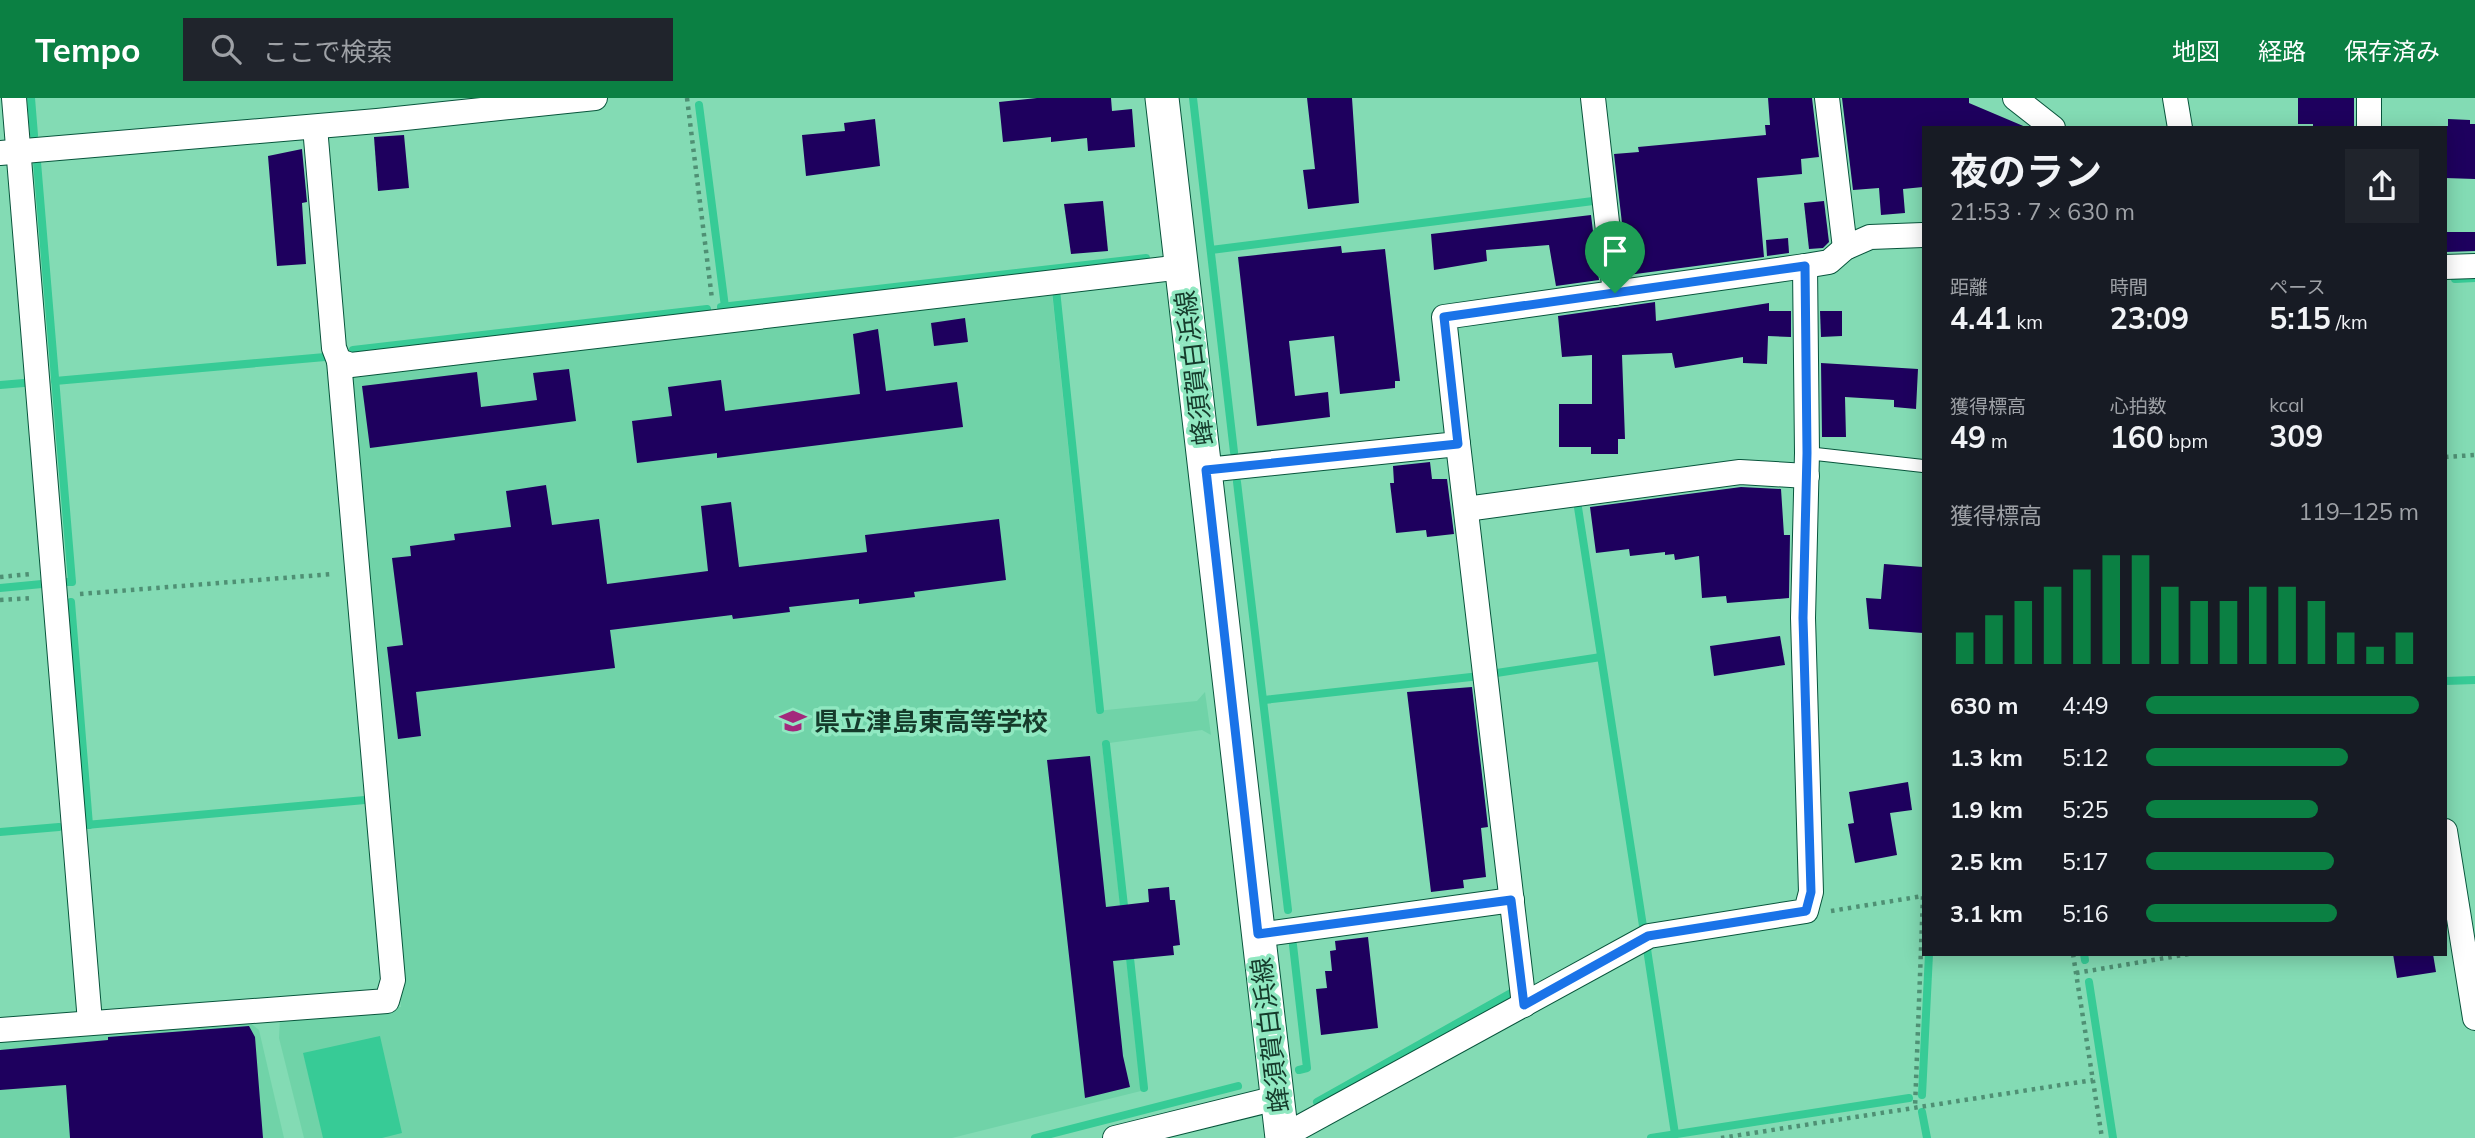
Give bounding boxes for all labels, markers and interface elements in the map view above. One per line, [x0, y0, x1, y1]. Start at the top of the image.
search box [183, 18, 673, 81]
text: Tempo [35, 29, 141, 70]
icon: search [207, 30, 245, 68]
text: ここで検索 [263, 35, 393, 68]
text: 地図 [2172, 36, 2220, 66]
text: 経路 [2258, 36, 2306, 66]
text: 保存済み [2344, 36, 2440, 66]
text: 夜のラン [1950, 147, 2102, 195]
button: share [2345, 149, 2419, 223]
text: 21:53 · 7 × 630 m [1950, 197, 2135, 226]
pin [1585, 221, 1645, 293]
icon: arrive [1596, 232, 1634, 270]
text: 距離 [1950, 275, 1988, 299]
text: 時間 [2110, 275, 2148, 299]
text: ペース [2269, 275, 2325, 299]
street label: 蜂須賀白浜線 [1168, 289, 1220, 447]
text: 4.41 [1950, 299, 2011, 337]
text: 23:09 [2110, 299, 2189, 337]
text: 5:15 [2269, 299, 2331, 337]
text: km [2011, 310, 2043, 334]
text: /km [2331, 310, 2368, 334]
text: kcal [2269, 393, 2304, 417]
text: 獲得標高 [1950, 394, 2026, 418]
text: 心拍数 [2110, 394, 2167, 418]
text: 309 [2269, 417, 2323, 455]
text: 49 [1950, 418, 1986, 456]
text: 160 [2110, 418, 2164, 456]
text: m [1986, 429, 2008, 453]
text: bpm [2164, 429, 2208, 453]
text: 119–125 m [2298, 497, 2419, 526]
text: 獲得標高 [1950, 501, 2042, 530]
text: 630 m [1950, 691, 2018, 720]
text: 4:49 [2062, 691, 2109, 720]
place label: 県立津島東高等学校 [814, 705, 1048, 738]
school or university icon: 県立津島東高等学校 [778, 706, 808, 736]
text: 1.3 km [1950, 743, 2023, 772]
text: 5:12 [2062, 743, 2109, 772]
text: 1.9 km [1950, 795, 2023, 824]
text: 5:25 [2062, 795, 2109, 824]
text: 2.5 km [1950, 847, 2023, 876]
text: 5:17 [2062, 847, 2109, 876]
text: 3.1 km [1950, 899, 2023, 928]
text: 5:16 [2062, 899, 2109, 928]
street label: 蜂須賀白浜線 [1244, 956, 1296, 1114]

